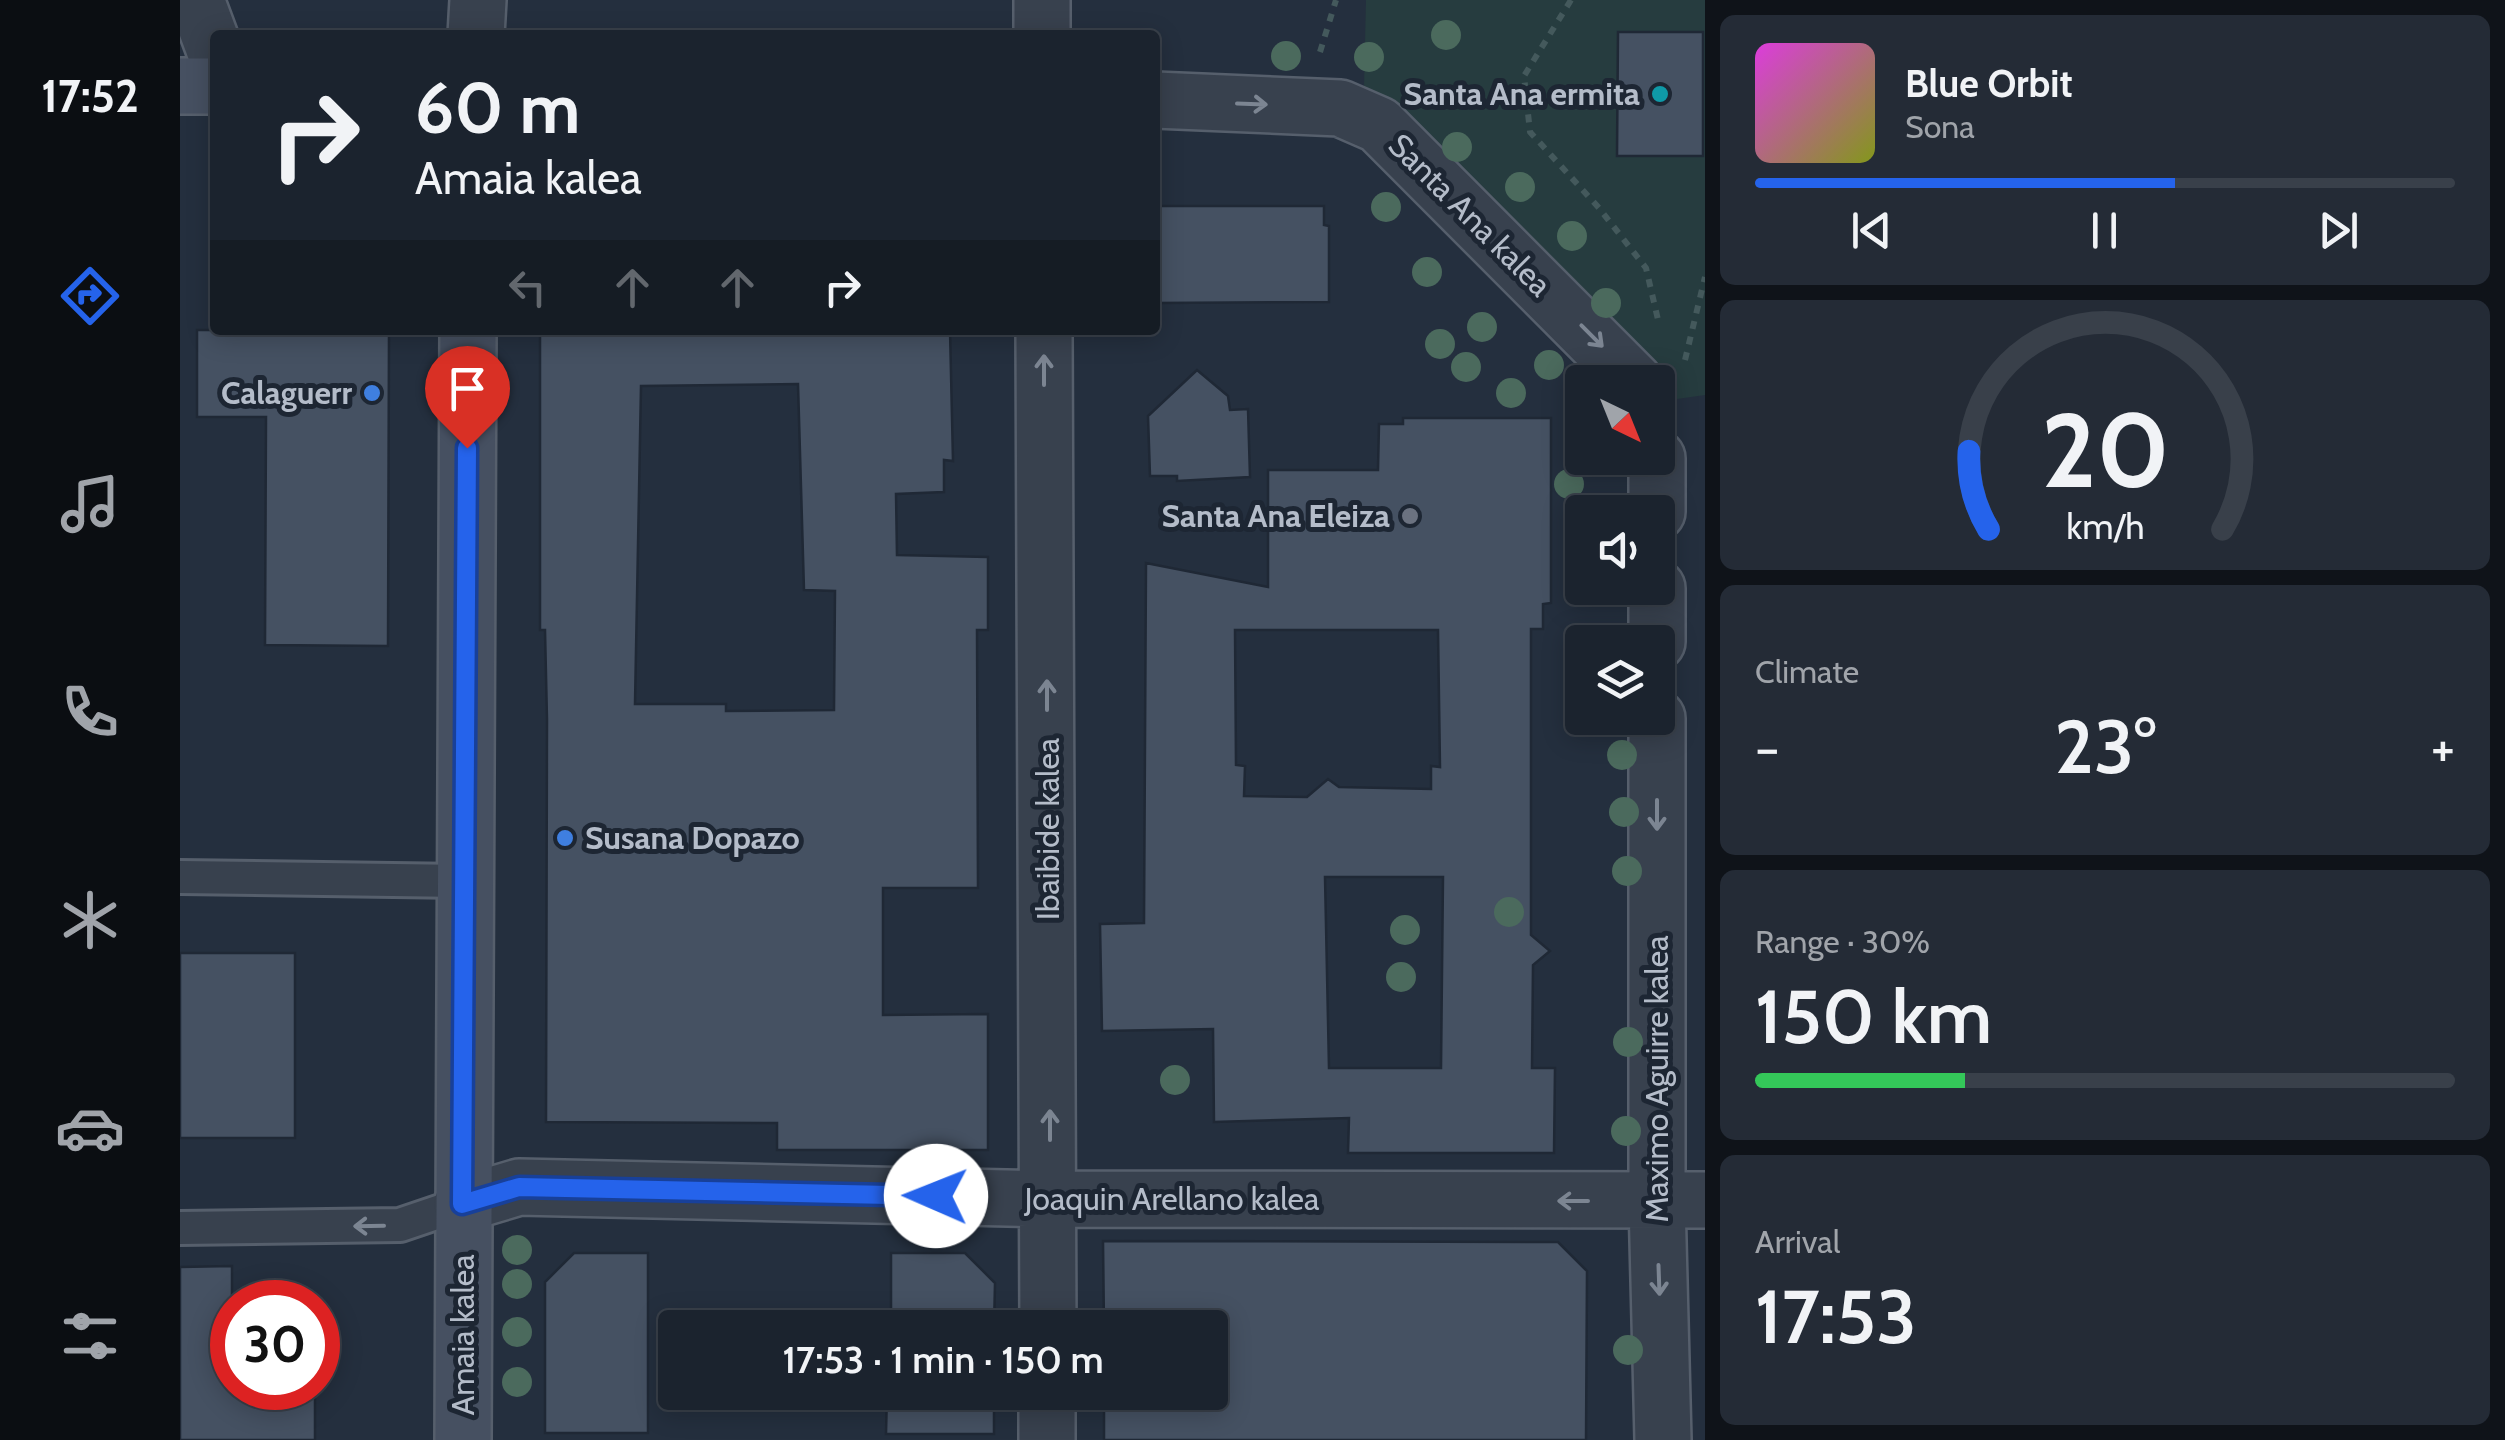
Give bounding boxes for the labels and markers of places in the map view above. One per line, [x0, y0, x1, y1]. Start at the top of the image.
place label: Santa Ana ermita [1404, 74, 1640, 113]
marker: Santa Ana ermita [1649, 83, 1671, 105]
pin [425, 346, 510, 449]
place label: Calaguerr [221, 373, 352, 412]
marker: Calaguerr [361, 382, 383, 404]
place label: Santa Ana Eleiza [1161, 496, 1390, 535]
marker: Santa Ana Eleiza [1399, 505, 1421, 527]
place label: Susana Dopazo [585, 818, 800, 857]
marker: Susana Dopazo [554, 827, 576, 849]

